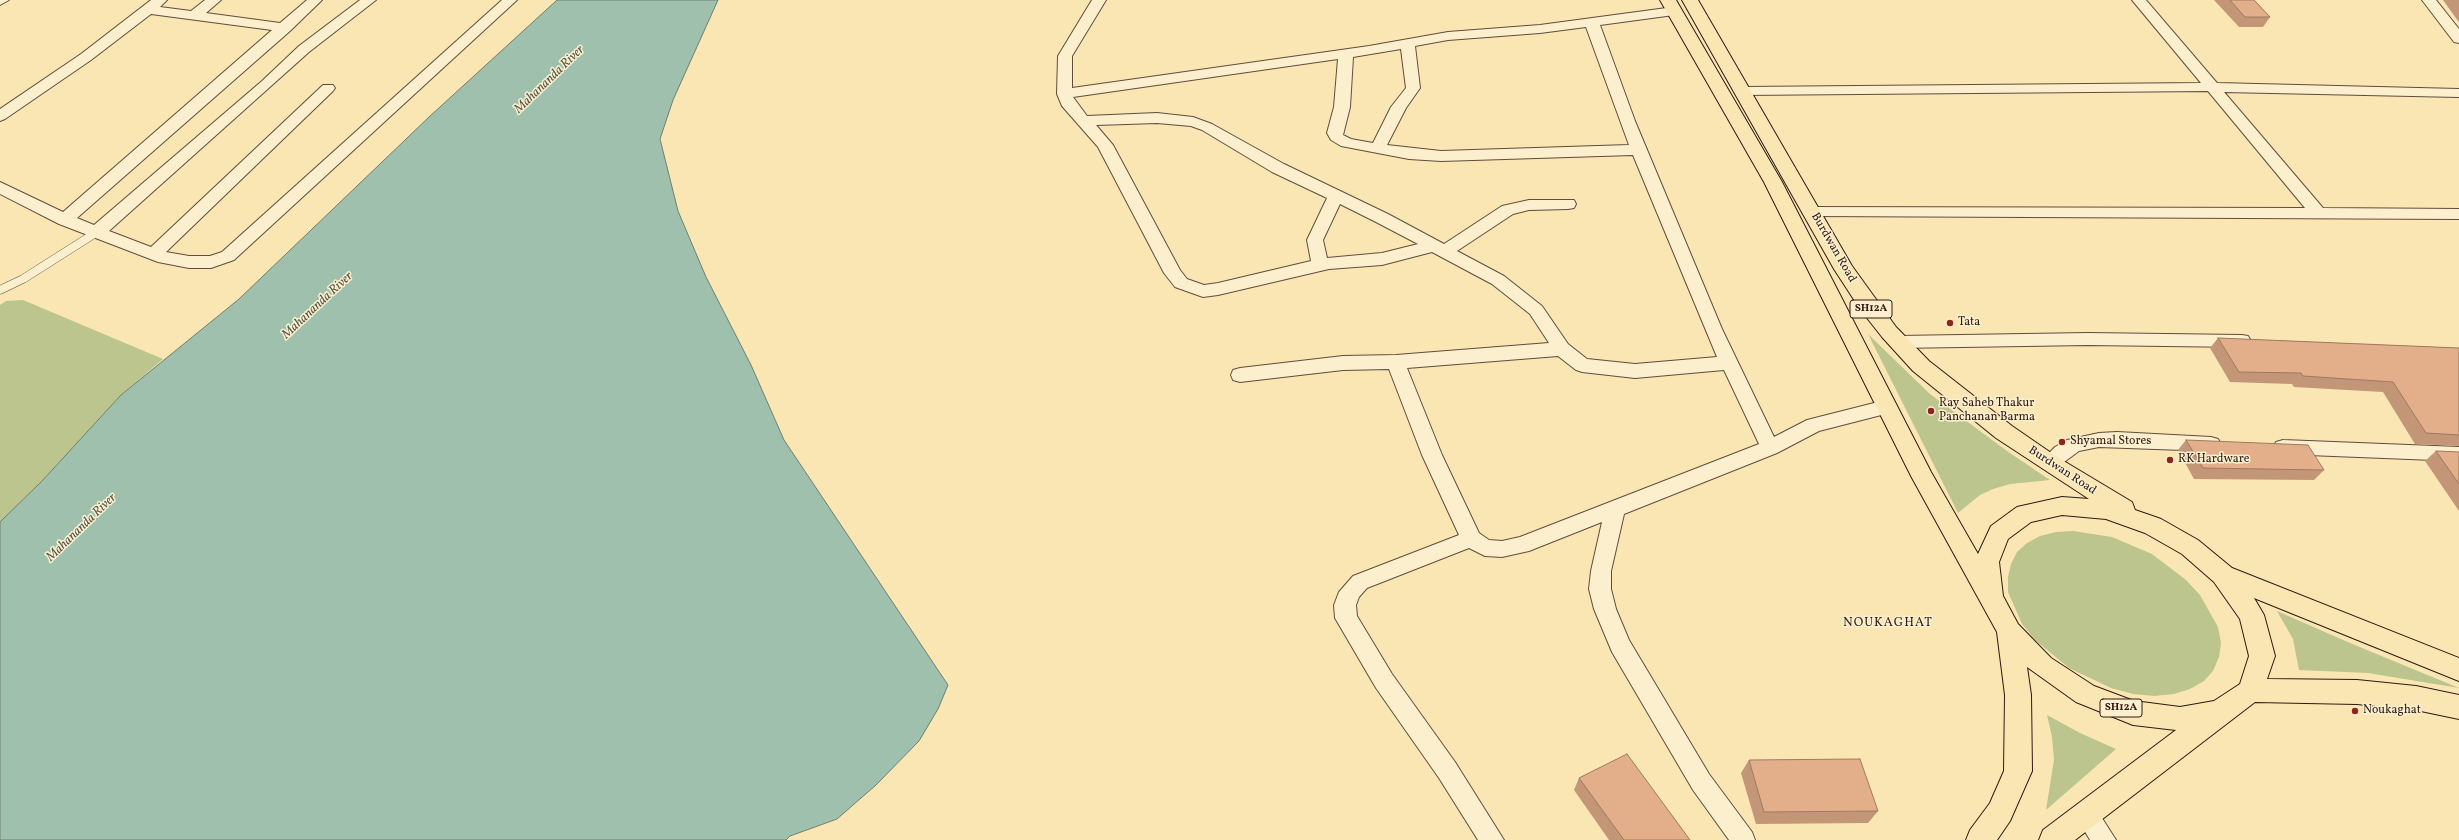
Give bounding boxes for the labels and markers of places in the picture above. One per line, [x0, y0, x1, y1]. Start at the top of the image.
place label: Tata [1958, 316, 1980, 330]
marker: Tata [1945, 318, 1955, 328]
place label: Ray Saheb Thakur Panchanan Barma [1939, 397, 2035, 425]
marker: Ray Saheb Thakur Panchanan Barma [1926, 406, 1936, 416]
place label: Shyamal Stores [2070, 435, 2151, 449]
marker: Shyamal Stores [2057, 437, 2067, 447]
place label: RK Hardware [2178, 453, 2250, 467]
marker: RK Hardware [2165, 455, 2175, 465]
place label: Noukaghat [2363, 704, 2421, 718]
marker: Noukaghat [2350, 706, 2360, 716]

